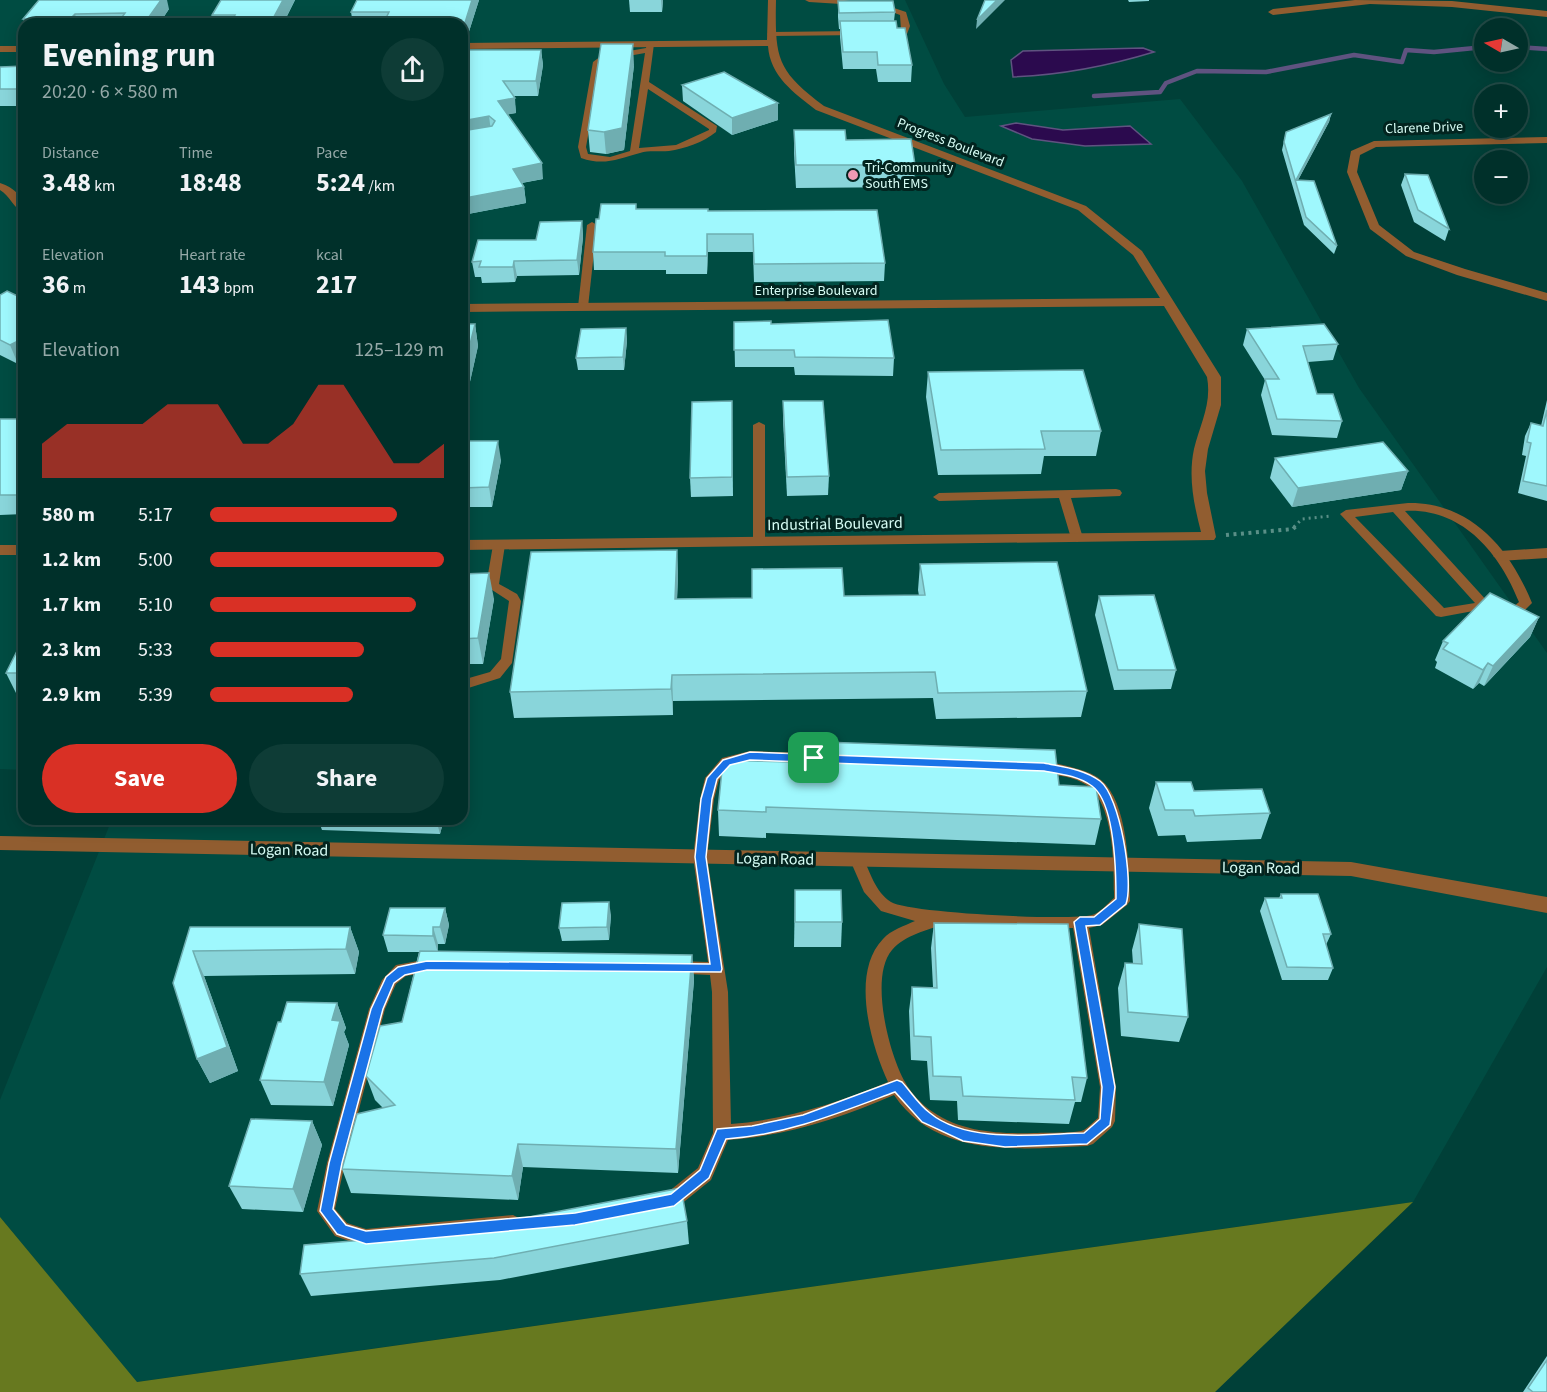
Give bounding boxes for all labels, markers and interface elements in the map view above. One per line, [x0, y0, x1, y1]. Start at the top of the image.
north arrow [1474, 18, 1528, 72]
map controls [1474, 18, 1528, 204]
text: Evening run [42, 32, 216, 79]
button: share [381, 38, 444, 101]
text: 20:20 · 6 × 580 m [42, 78, 178, 106]
button: + [1474, 84, 1528, 138]
street label: Progress Boulevard [894, 113, 1007, 173]
street label: Clarene Drive [1385, 117, 1463, 139]
text: Distance [42, 142, 99, 164]
text: Time [179, 142, 213, 164]
text: Pace [316, 142, 347, 164]
button: − [1474, 150, 1528, 204]
place label: Tri-Community South EMS [865, 158, 954, 194]
text: 3.48 [42, 164, 91, 201]
text: 18:48 [179, 164, 242, 201]
text: 5:24 [316, 164, 365, 201]
marker: Tri-Community South EMS [846, 168, 860, 182]
text: km [91, 175, 115, 197]
text: /km [365, 175, 395, 197]
text: Elevation [42, 244, 104, 266]
text: Heart rate [179, 244, 246, 266]
text: kcal [316, 244, 343, 266]
text: 36 [42, 266, 69, 303]
text: 143 [179, 266, 220, 303]
text: 217 [316, 266, 357, 303]
text: m [69, 277, 86, 299]
text: bpm [220, 277, 254, 299]
street label: Enterprise Boulevard [755, 281, 877, 301]
text: Elevation [42, 336, 120, 364]
text: 125–129 m [354, 336, 444, 364]
text: 580 m [42, 501, 95, 529]
text: 5:17 [138, 501, 173, 529]
street label: Industrial Boulevard [767, 512, 903, 536]
text: 1.2 km [42, 546, 101, 574]
text: 5:00 [138, 546, 173, 574]
text: 1.7 km [42, 591, 101, 619]
text: 5:10 [138, 591, 173, 619]
text: 2.3 km [42, 636, 101, 664]
text: 5:33 [138, 636, 173, 664]
text: 2.9 km [42, 681, 101, 709]
text: 5:39 [138, 681, 173, 709]
pin [788, 732, 839, 783]
icon: arrive [797, 741, 830, 774]
button: Save [42, 744, 237, 813]
button: Share [249, 744, 444, 813]
street label: Logan Road [250, 838, 328, 862]
street label: Logan Road [736, 847, 814, 871]
street label: Logan Road [1222, 856, 1300, 880]

